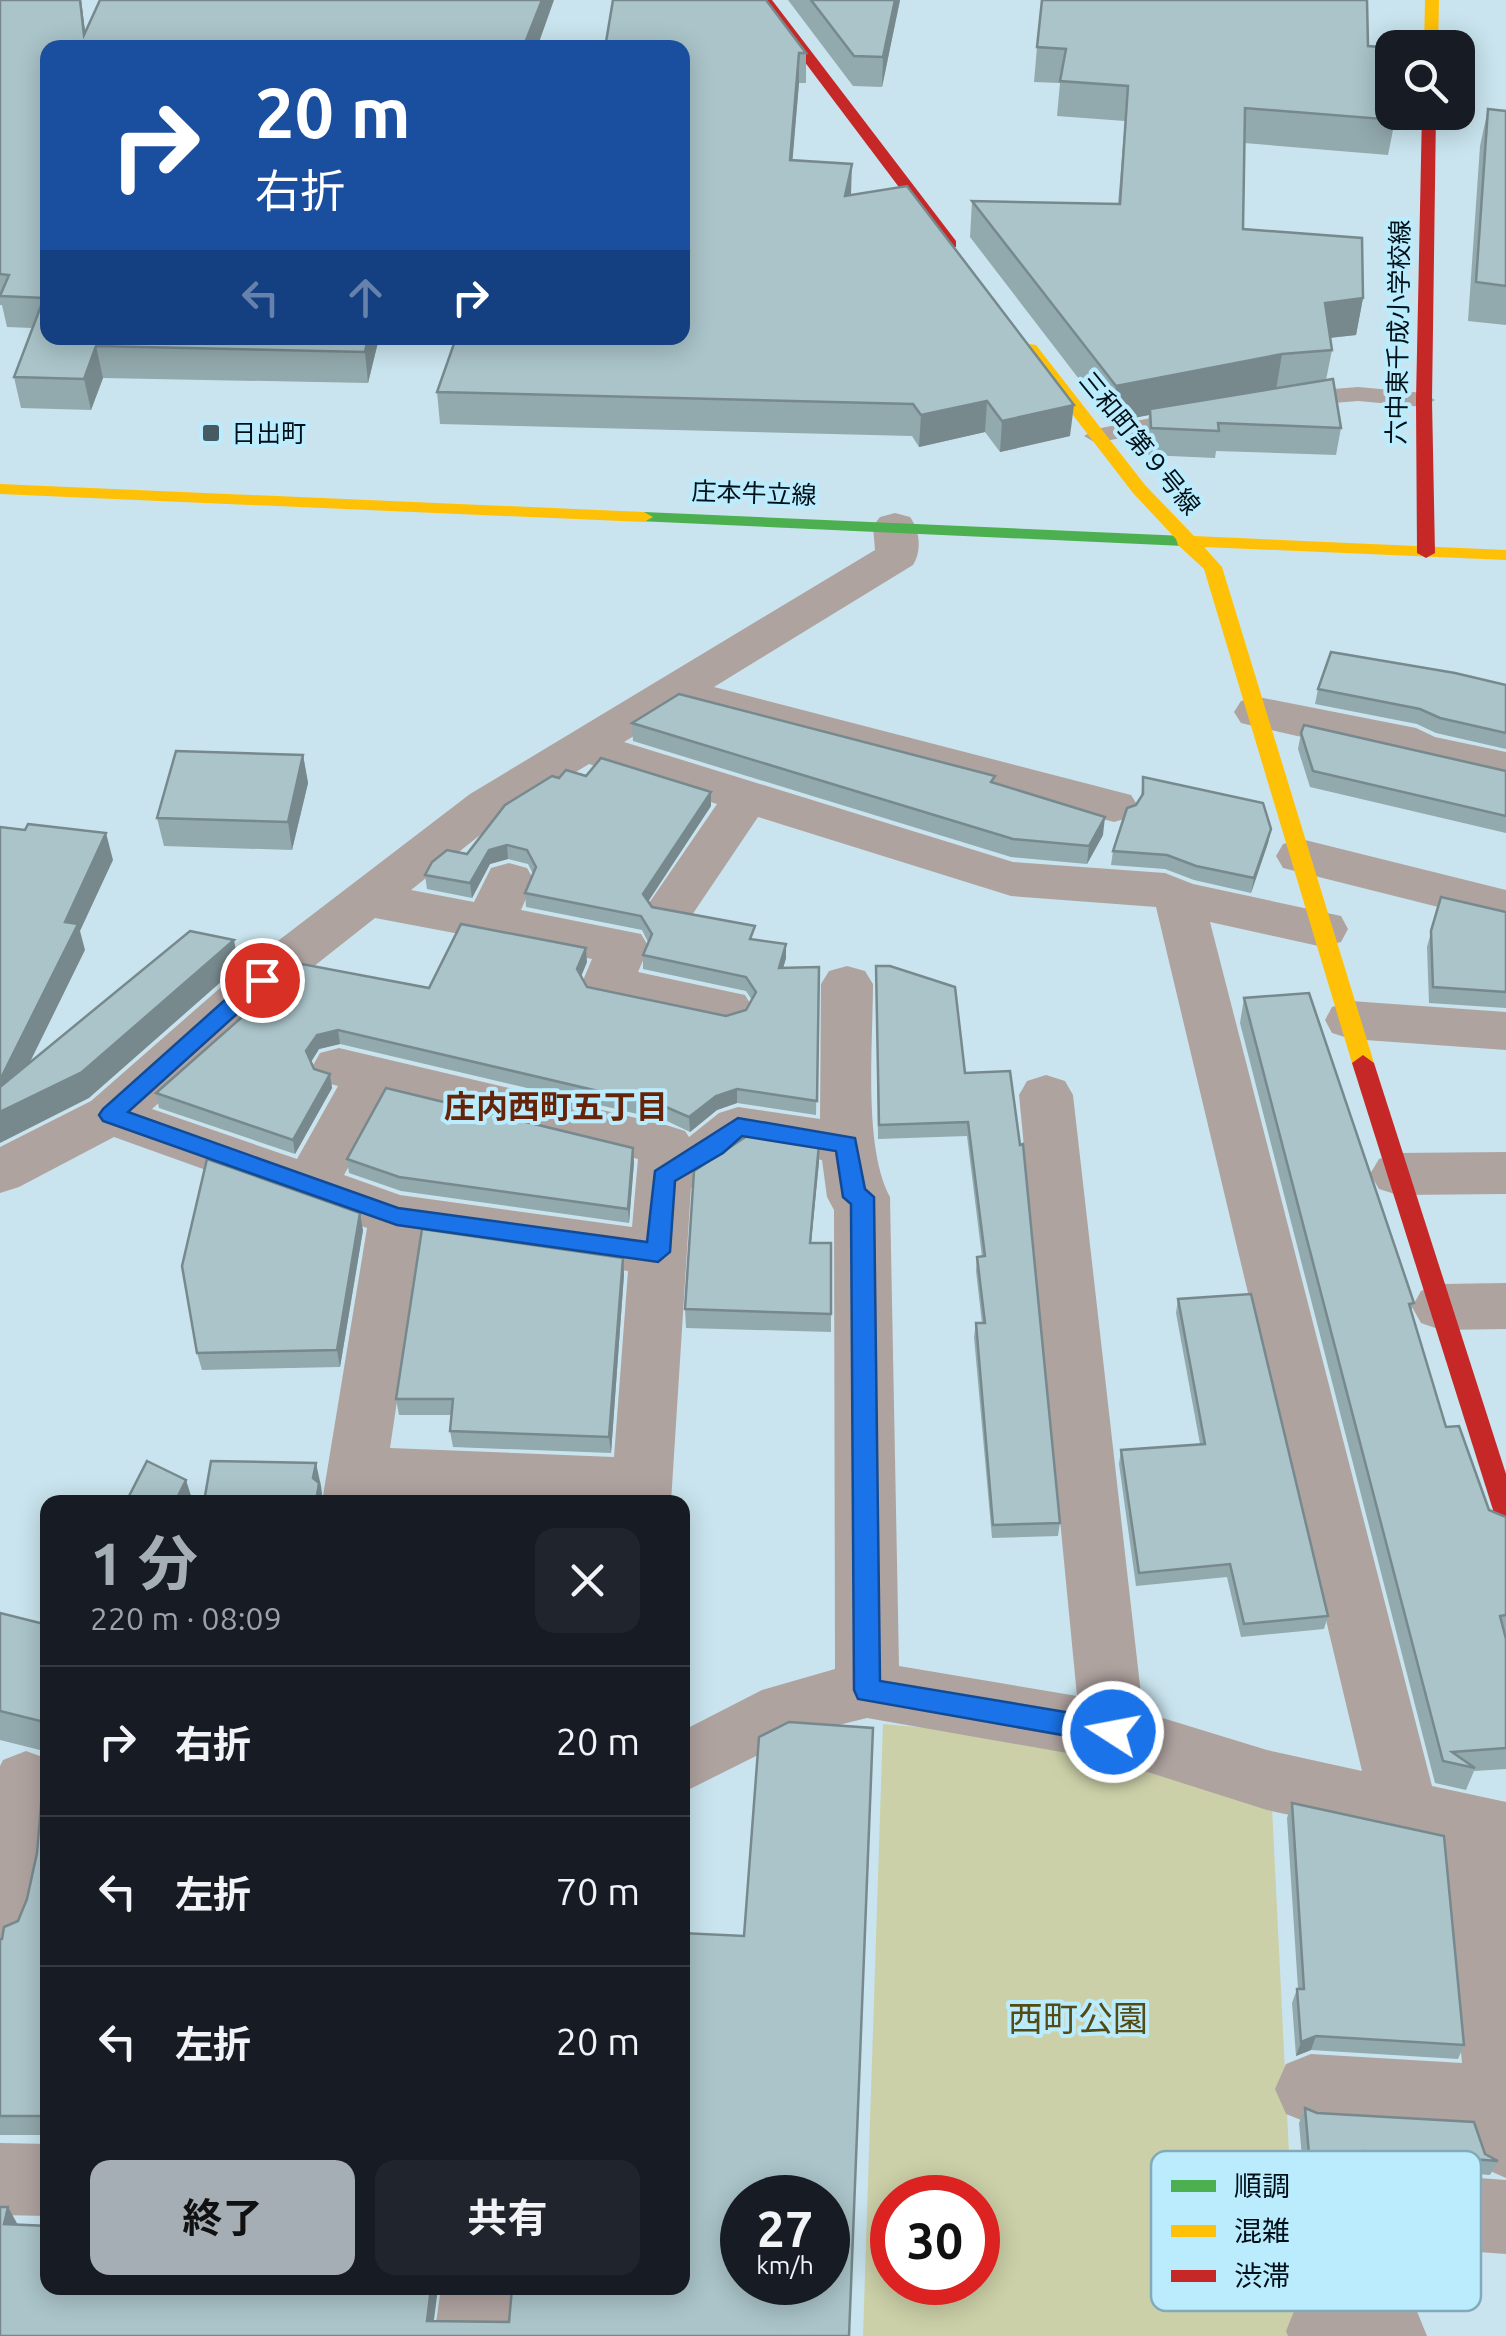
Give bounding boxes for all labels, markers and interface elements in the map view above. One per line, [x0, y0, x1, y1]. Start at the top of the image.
map controls [1375, 30, 1475, 130]
button: search [1375, 30, 1475, 130]
text: 20 m [255, 73, 411, 151]
icon: right [90, 80, 220, 210]
text: 右折 [255, 165, 345, 216]
street label: 六中東千成小学校線 [1382, 219, 1414, 445]
icon: left [233, 270, 288, 325]
icon: ahead [338, 270, 393, 325]
icon: right [443, 270, 498, 325]
street label: 三和町第９号線 [1074, 366, 1206, 520]
place label: 日出町 [231, 419, 306, 447]
marker: 日出町 [200, 422, 222, 444]
street label: 庄本牛立線 [691, 477, 817, 509]
pin [220, 938, 305, 1023]
icon: arrive [235, 953, 290, 1008]
district label: 庄内西町五丁目 [444, 1088, 668, 1124]
button: close [535, 1528, 640, 1633]
text: 1 分 [90, 1529, 198, 1596]
text: 220 m · 08:09 [90, 1600, 282, 1636]
position arrow [1061, 1680, 1165, 1784]
icon: right [90, 1714, 145, 1769]
text: 20 m [556, 1720, 640, 1762]
text: 右折 [175, 1723, 251, 1765]
icon: left [90, 1864, 145, 1919]
text: 70 m [556, 1870, 640, 1912]
text: 左折 [175, 1873, 251, 1915]
park label: 西町公園 [1008, 1998, 1148, 2038]
icon: left [90, 2014, 145, 2069]
text: 20 m [556, 2020, 640, 2062]
text: 左折 [175, 2023, 251, 2065]
legend [1151, 2151, 1481, 2311]
button: 終了 [90, 2160, 355, 2275]
button: 共有 [375, 2160, 640, 2275]
text: 順調 [1234, 2170, 1290, 2201]
speed limit sign: 30 [870, 2175, 1000, 2305]
text: 27 [757, 2200, 813, 2256]
text: 混雑 [1234, 2215, 1290, 2246]
text: km/h [756, 2251, 814, 2279]
text: 渋滞 [1234, 2260, 1290, 2291]

